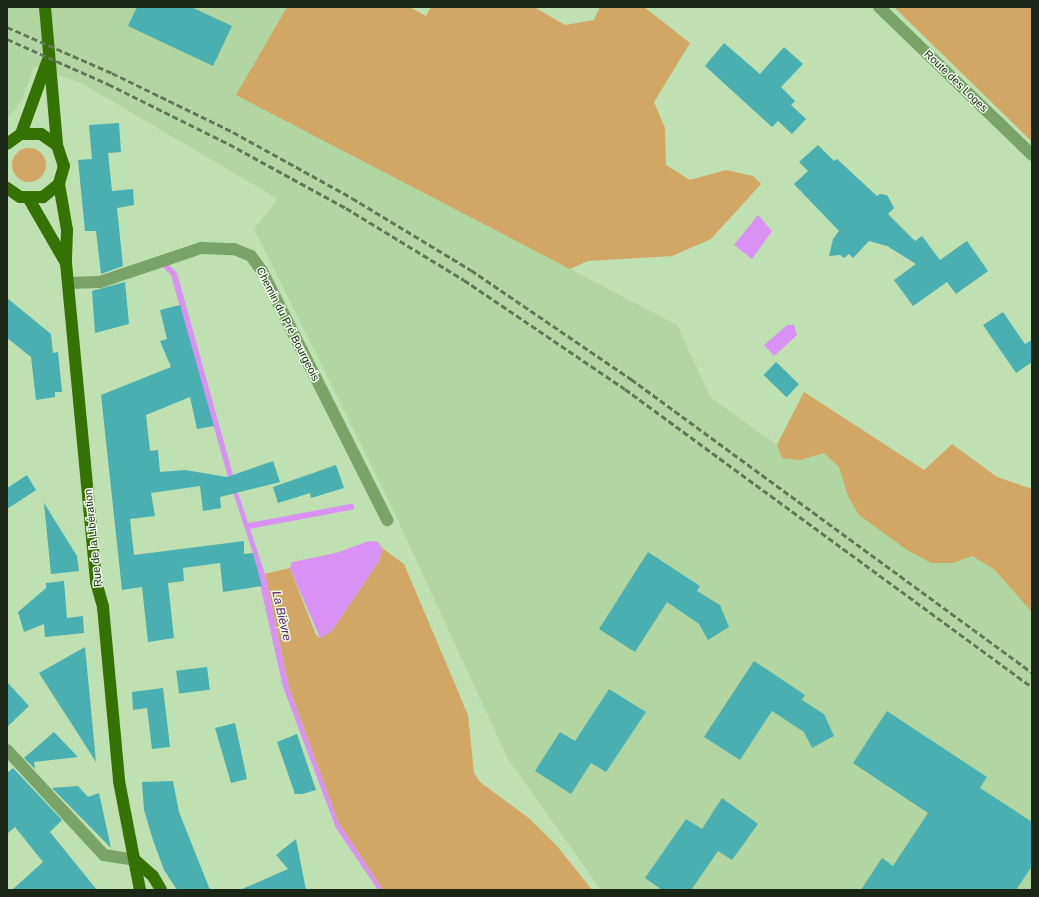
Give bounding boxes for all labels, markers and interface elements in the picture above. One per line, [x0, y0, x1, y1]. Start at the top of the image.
street label: Route des Loges [922, 47, 990, 115]
street label: Chemin du Pré Bourgeois [254, 265, 322, 383]
street label: Rue de la Libération [81, 488, 105, 588]
water label: La Bièvre [268, 590, 294, 642]

